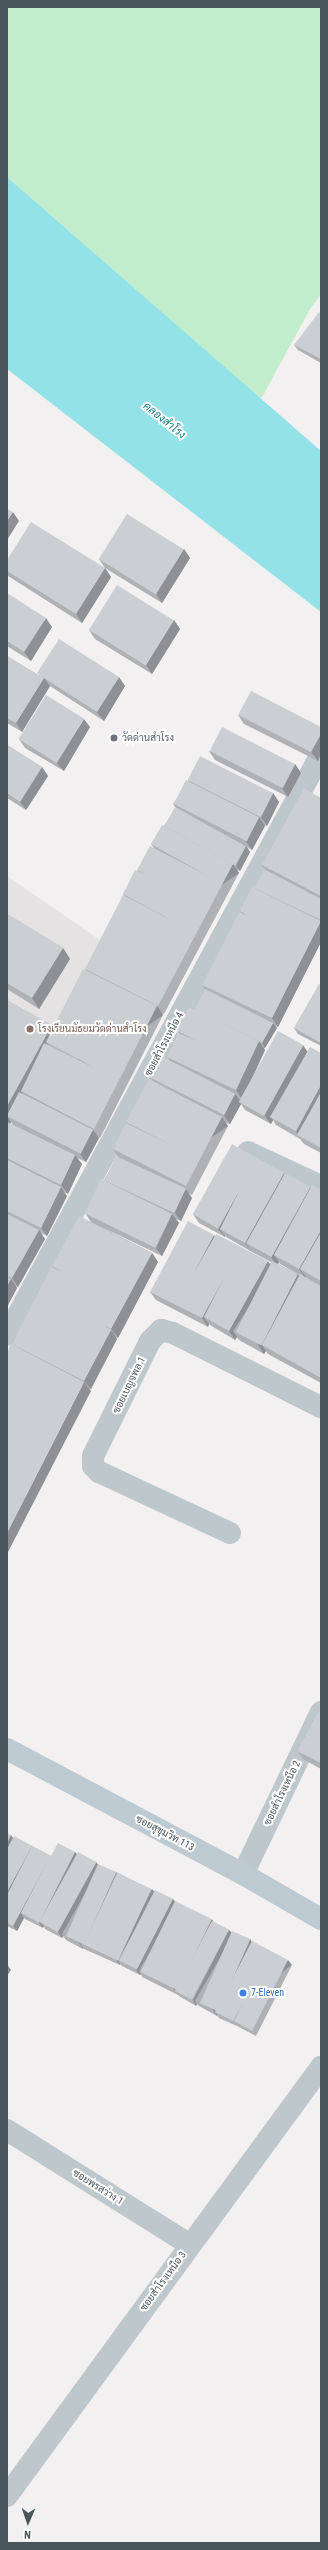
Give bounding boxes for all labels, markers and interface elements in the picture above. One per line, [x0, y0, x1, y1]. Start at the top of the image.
water label: คลองสำโรง [140, 400, 188, 442]
place label: วัดด่านสำโรง [122, 732, 174, 744]
marker: วัดด่านสำโรง [109, 733, 119, 743]
street label: ซอยสำโรงเหนือ 4 [142, 1010, 186, 1078]
place label: โรงเรียนมัธยมวัดด่านสำโรง [38, 1023, 147, 1035]
marker: โรงเรียนมัธยมวัดด่านสำโรง [25, 1024, 35, 1034]
street label: ซอยเบญจพล 1 [110, 1355, 148, 1415]
street label: ซอยสำโรงเหนือ 2 [261, 1759, 303, 1827]
street label: ซอยสุขุมวิท 113 [134, 1813, 196, 1853]
place label: 7-Eleven [251, 1987, 284, 1999]
marker: 7-Eleven [238, 1988, 248, 1998]
street label: ซอยพรสว่าง 1 [71, 2167, 125, 2207]
street label: ซอยสำโรงเหนือ 3 [137, 2249, 189, 2313]
north arrow [8, 2502, 48, 2542]
text: N [24, 2528, 31, 2541]

